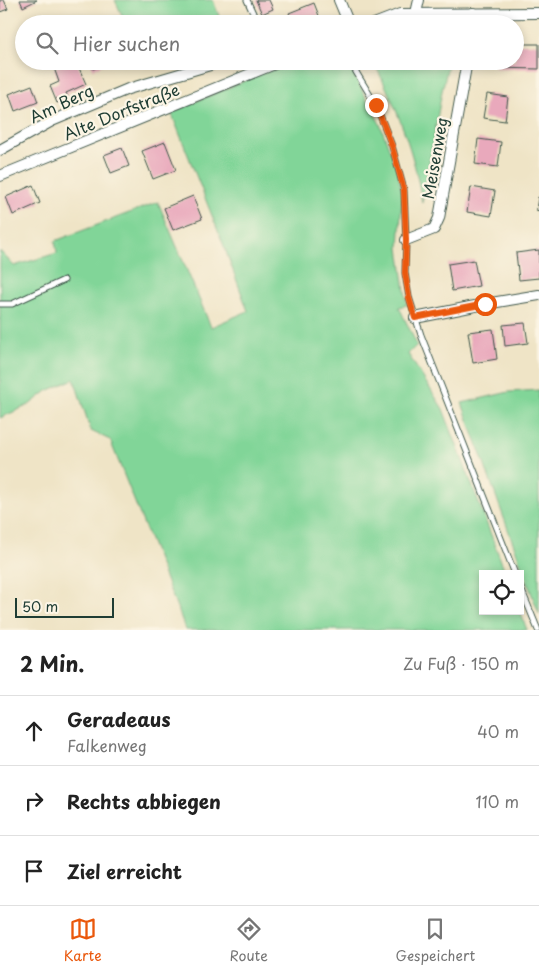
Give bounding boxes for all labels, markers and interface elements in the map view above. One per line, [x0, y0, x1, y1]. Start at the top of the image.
search box [15, 15, 524, 70]
icon: search [33, 29, 61, 57]
text: Hier suchen [73, 29, 180, 57]
street label: Alte Dorfstraße [59, 77, 183, 145]
street label: Am Berg [25, 78, 97, 128]
route end [365, 94, 388, 117]
street label: Meisenweg [415, 115, 453, 201]
route start [474, 293, 497, 316]
map controls [479, 570, 524, 615]
button: locate [479, 570, 524, 615]
scale bar [15, 595, 114, 618]
text: 50 m [22, 596, 58, 617]
text: 2 Min. [20, 647, 84, 679]
text: Zu Fuß · 150 m [403, 651, 519, 675]
text: Geradeaus [67, 705, 171, 733]
icon: ahead [20, 717, 48, 745]
text: 40 m [477, 719, 519, 743]
text: Falkenweg [67, 733, 147, 757]
icon: right [20, 787, 48, 815]
text: Rechts abbiegen [67, 787, 221, 815]
text: 110 m [476, 789, 519, 813]
icon: arrive [20, 857, 48, 885]
text: Ziel erreicht [67, 857, 182, 885]
tab: Karte [64, 915, 102, 966]
tab: Route [229, 915, 268, 966]
tab: Gespeichert [396, 915, 475, 966]

